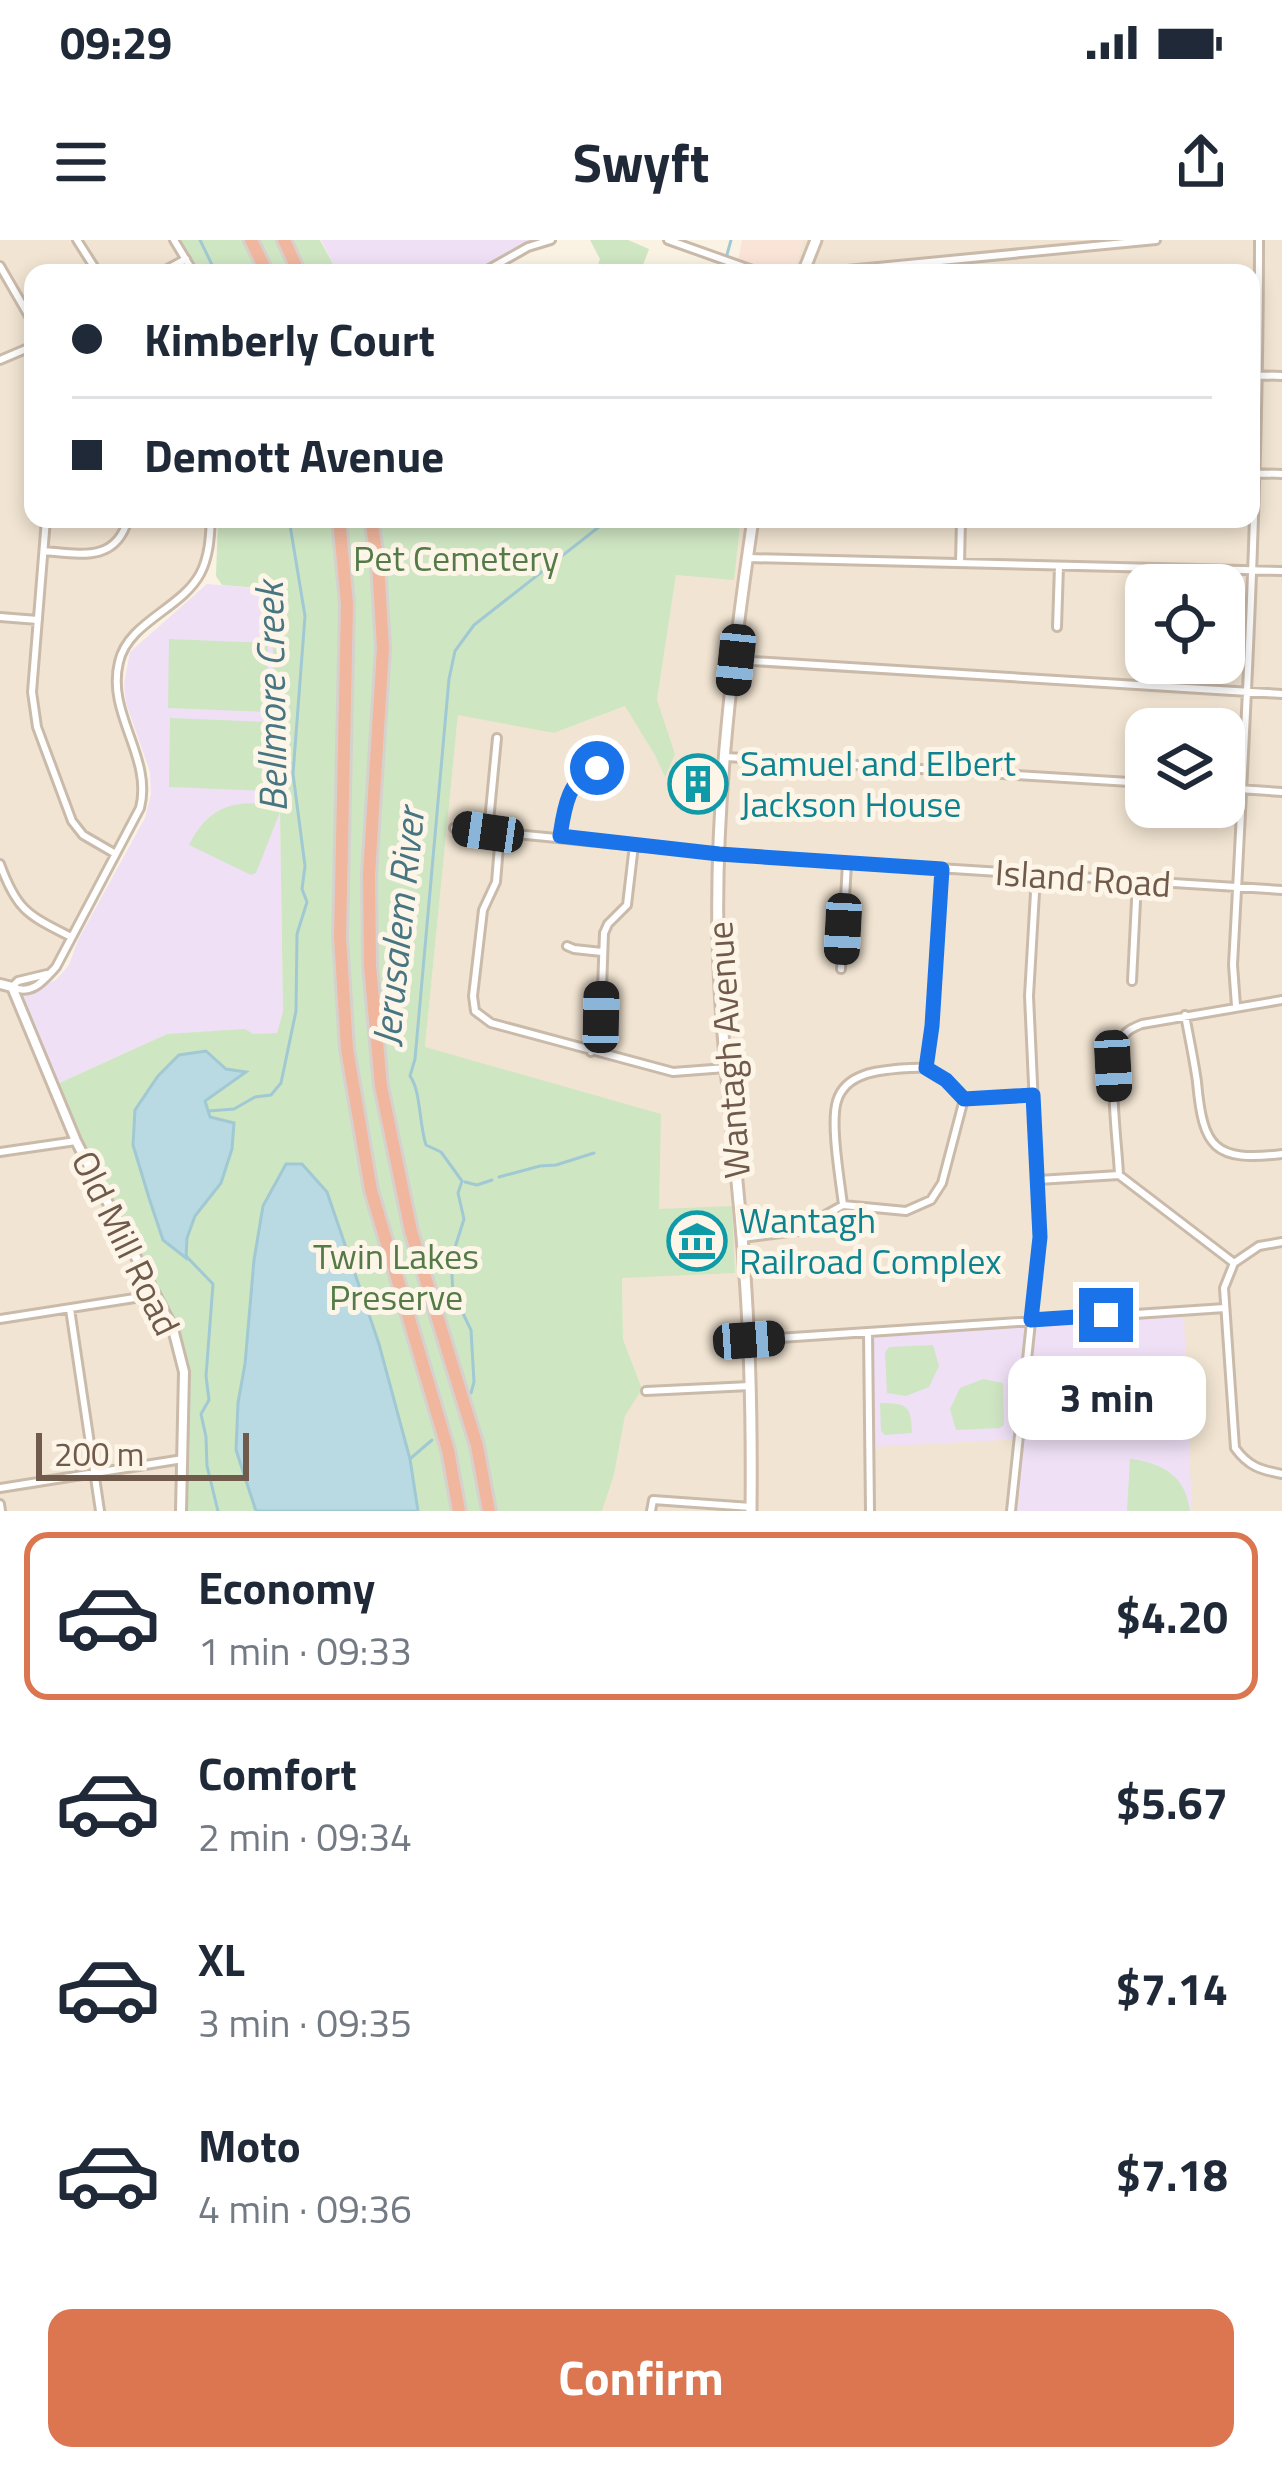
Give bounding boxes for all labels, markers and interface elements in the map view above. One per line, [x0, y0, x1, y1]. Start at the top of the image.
text: 09:29 [60, 8, 172, 76]
text: Swyft [573, 121, 709, 203]
icon: menu [48, 129, 114, 195]
icon: share [1168, 129, 1234, 195]
text: Kimberly Court [144, 305, 435, 373]
text: Demott Avenue [144, 421, 444, 489]
park label: Pet Cemetery [353, 530, 559, 585]
map controls [1125, 564, 1245, 828]
button: locate [1125, 564, 1245, 684]
water label: Bellmore Creek [239, 577, 302, 813]
car [714, 622, 758, 698]
button: layers [1125, 708, 1245, 828]
place label: Samuel and Elbert Jackson House [740, 735, 1016, 831]
route start [570, 741, 624, 795]
building icon: Samuel and Elbert Jackson House [667, 753, 729, 815]
water label: Jerusalem River [356, 800, 440, 1049]
car [450, 809, 526, 855]
street label: Island Road [993, 844, 1173, 911]
car [823, 892, 863, 966]
street label: Wantagh Avenue [691, 920, 764, 1180]
car [582, 981, 620, 1053]
car [1093, 1029, 1133, 1103]
street label: Old Mill Road [58, 1141, 195, 1345]
place label: Wantagh Railroad Complex [739, 1192, 1001, 1288]
museum icon: Wantagh Railroad Complex [666, 1210, 728, 1272]
park label: Twin Lakes Preserve [313, 1228, 479, 1324]
route end [1079, 1288, 1133, 1342]
car [712, 1320, 786, 1360]
callout: 3 min [1007, 1357, 1205, 1441]
text: 3 min [1060, 1368, 1154, 1427]
scale bar [36, 1427, 249, 1480]
text: 200 m [54, 1429, 144, 1479]
text: Economy [198, 1553, 375, 1621]
icon: car [54, 1562, 162, 1670]
text: $4.20 [1116, 1582, 1228, 1650]
text: 1 min · 09:33 [198, 1621, 412, 1680]
text: Comfort [198, 1739, 357, 1807]
icon: car [54, 1748, 162, 1856]
text: $5.67 [1116, 1768, 1228, 1836]
text: 2 min · 09:34 [198, 1807, 412, 1866]
text: XL [198, 1925, 245, 1993]
icon: car [54, 1934, 162, 2042]
text: $7.14 [1116, 1954, 1228, 2022]
text: 3 min · 09:35 [198, 1993, 412, 2052]
text: Moto [198, 2111, 301, 2179]
icon: car [54, 2120, 162, 2228]
text: $7.18 [1116, 2140, 1228, 2208]
text: 4 min · 09:36 [198, 2179, 412, 2238]
button: Confirm [48, 2309, 1234, 2447]

